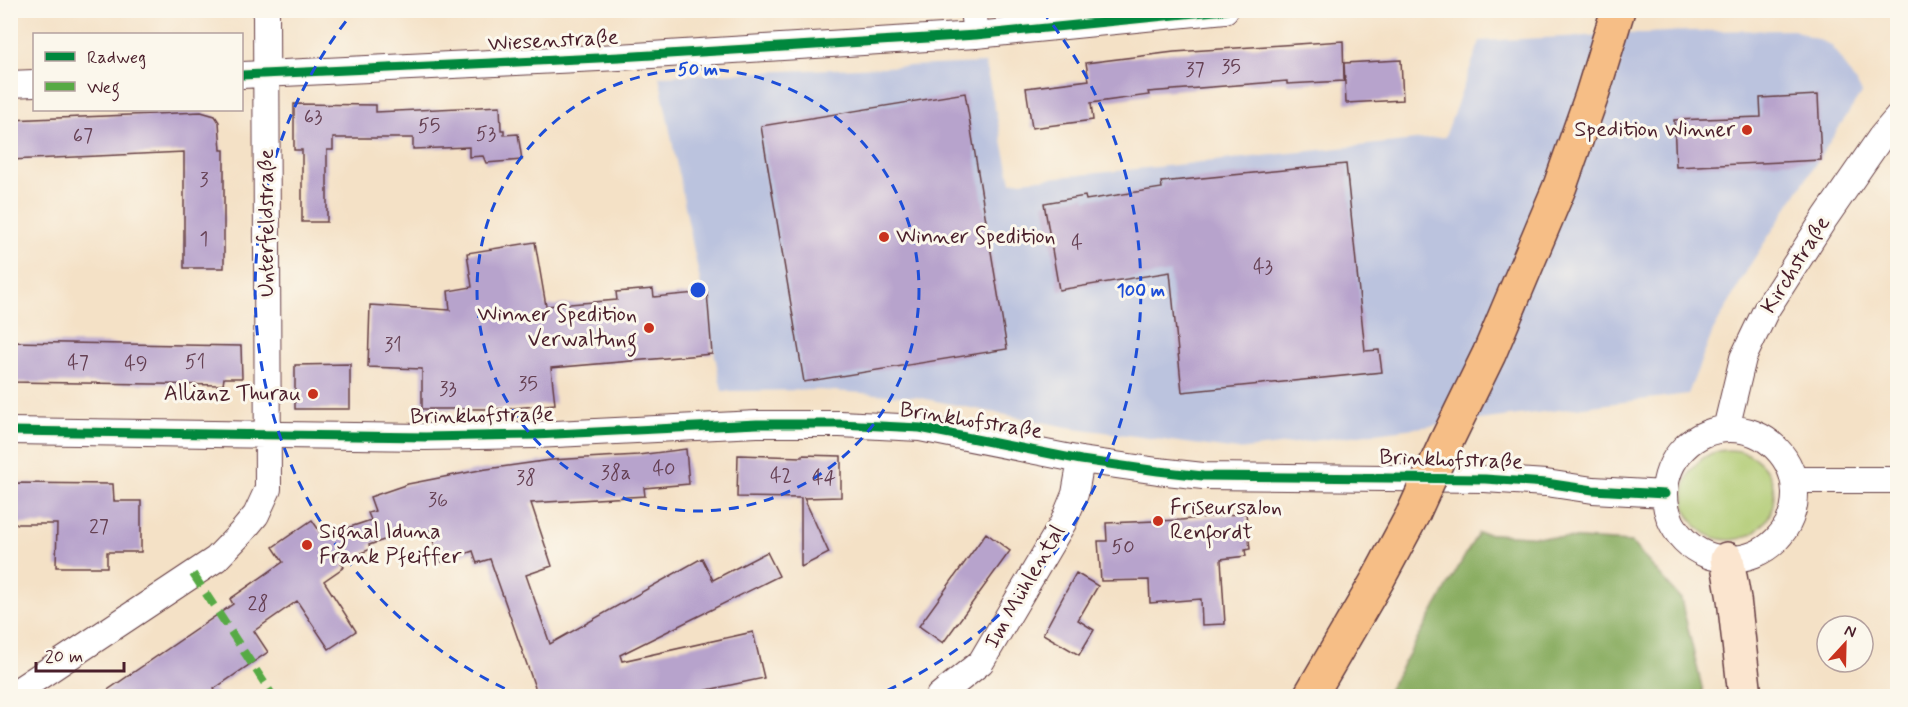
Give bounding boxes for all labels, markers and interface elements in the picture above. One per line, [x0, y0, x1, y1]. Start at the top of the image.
street label: Wiesenstraße [487, 24, 619, 58]
legend [33, 33, 243, 111]
text: Radweg [87, 46, 146, 70]
house number: 35 [1221, 54, 1241, 81]
house number: 37 [1185, 57, 1205, 84]
text: 50 m [678, 58, 718, 82]
text: Weg [87, 76, 120, 102]
house number: 63 [304, 104, 322, 131]
house number: 55 [418, 113, 440, 140]
place label: Spedition Winner [1574, 116, 1736, 144]
house number: 53 [476, 121, 496, 148]
house number: 67 [73, 123, 93, 150]
marker: Spedition Winner [1740, 123, 1754, 137]
street label: Unterfeldstraße [253, 148, 281, 297]
house number: 3 [199, 167, 209, 194]
street label: Kirchstraße [1755, 211, 1837, 319]
place label: Winner Spedition [896, 223, 1056, 251]
house number: 1 [200, 226, 208, 253]
marker: Winner Spedition [877, 230, 891, 244]
house number: 4 [1071, 230, 1083, 257]
house number: 43 [1253, 254, 1273, 281]
text: 100 m [1117, 279, 1165, 303]
centre of rings [688, 280, 708, 300]
place label: Winner Spedition Verwaltung [477, 301, 637, 357]
marker: Winner Spedition Verwaltung [642, 321, 656, 335]
house number: 31 [384, 332, 402, 359]
house number: 51 [185, 349, 205, 376]
house number: 47 [67, 350, 89, 377]
house number: 49 [124, 351, 148, 378]
house number: 35 [518, 371, 538, 398]
house number: 33 [439, 376, 457, 403]
place label: Allianz Thurau [164, 380, 301, 408]
marker: Allianz Thurau [306, 387, 320, 401]
street label: Brinkhofstraße [898, 396, 1044, 446]
street label: Brinkhofstraße [410, 401, 554, 431]
street label: Brinkhofstraße [1379, 443, 1524, 477]
house number: 40 [652, 456, 676, 483]
house number: 38a [601, 460, 631, 487]
house number: 42 [770, 463, 792, 490]
house number: 38 [516, 465, 536, 492]
house number: 44 [812, 465, 836, 492]
house number: 36 [428, 487, 448, 514]
place label: Friseursalon Renfordt [1170, 494, 1282, 549]
house number: 27 [89, 514, 109, 541]
marker: Friseursalon Renfordt [1151, 514, 1165, 528]
place label: Signal Iduna Frank Pfeiffer [319, 518, 462, 571]
street label: Im Mühlental [978, 520, 1072, 654]
house number: 50 [1111, 534, 1135, 561]
marker: Signal Iduna Frank Pfeiffer [300, 538, 314, 552]
house number: 28 [248, 591, 268, 618]
north arrow [1815, 614, 1875, 674]
text: N [1841, 620, 1859, 643]
scale bar [36, 635, 124, 673]
text: 20 m [45, 645, 83, 669]

